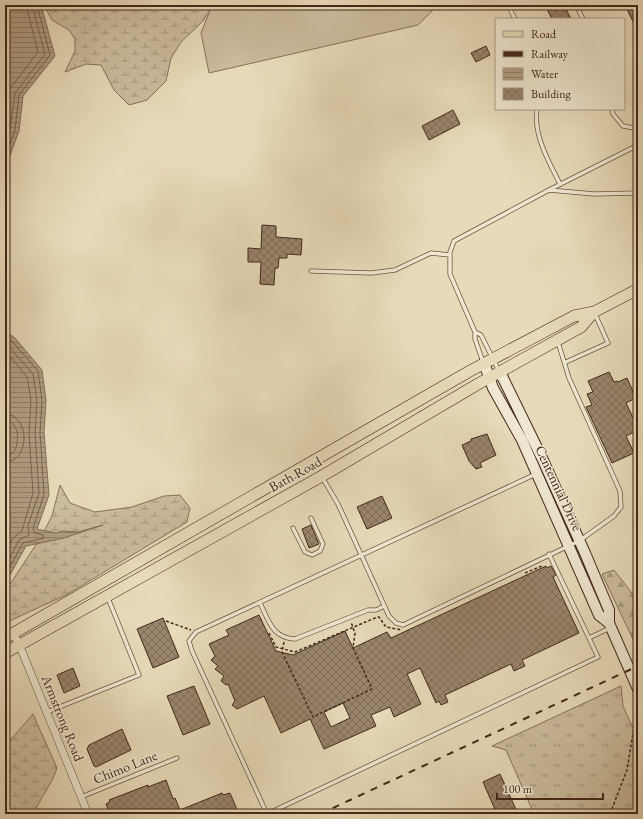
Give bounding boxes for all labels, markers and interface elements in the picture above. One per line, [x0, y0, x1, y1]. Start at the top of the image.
legend [495, 18, 625, 110]
text: Road [531, 26, 557, 42]
text: Railway [531, 46, 569, 62]
text: Water [531, 66, 558, 82]
text: Building [531, 86, 572, 102]
street label: Centennial Drive [531, 442, 587, 534]
street label: Bath Road [265, 452, 325, 496]
street label: Armstrong Road [37, 671, 89, 765]
street label: Chimo Lane [90, 746, 160, 788]
scale bar [497, 775, 603, 801]
text: 100 m [503, 781, 533, 797]

